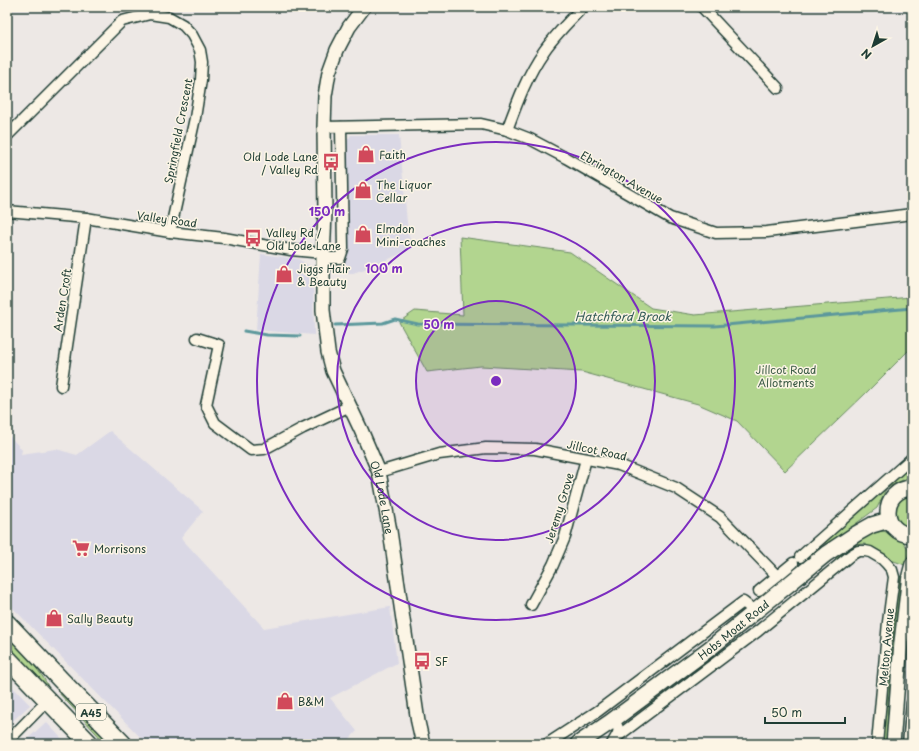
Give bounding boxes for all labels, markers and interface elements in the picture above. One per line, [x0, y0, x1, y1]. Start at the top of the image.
north arrow [853, 26, 893, 66]
text: N [857, 45, 875, 64]
street label: Springfield Crescent [159, 76, 197, 185]
shop icon: Faith [356, 144, 376, 164]
place label: Faith [379, 146, 406, 163]
street label: Ebrington Avenue [578, 146, 666, 208]
place label: Old Lode Lane / Valley Rd [243, 148, 318, 178]
bus stop icon: Old Lode Lane / Valley Rd [321, 152, 341, 172]
place label: The Liquor Cellar [376, 176, 433, 206]
shop icon: The Liquor Cellar [353, 180, 373, 200]
text: 150 m [309, 202, 345, 220]
street label: Valley Road [136, 206, 198, 232]
place label: Elmdon Mini-coaches [376, 220, 446, 250]
place label: Valley Rd / Old Lode Lane [266, 224, 341, 254]
shop icon: Elmdon Mini-coaches [353, 224, 373, 244]
bus stop icon: Valley Rd / Old Lode Lane [243, 228, 263, 248]
text: 100 m [365, 259, 403, 277]
place label: Jiggs Hair & Beauty [297, 260, 350, 290]
shop icon: Jiggs Hair & Beauty [274, 264, 294, 284]
street label: Arden Croft [49, 267, 75, 333]
water label: Hatchford Brook [575, 307, 672, 325]
text: 50 m [423, 315, 455, 333]
park label: Jillcot Road Allotments [756, 361, 816, 391]
centre of rings [489, 374, 503, 388]
street label: Jillcot Road [565, 435, 629, 465]
street label: Old Lode Lane [366, 457, 399, 535]
street label: Jeremy Grove [540, 470, 578, 545]
supermarket icon: Morrisons [71, 538, 91, 558]
place label: Morrisons [94, 540, 146, 557]
street label: Hobs Moat Road [694, 595, 773, 663]
street label: Melton Avenue [874, 607, 898, 687]
shop icon: Sally Beauty [44, 608, 64, 628]
place label: Sally Beauty [67, 610, 133, 627]
bus stop icon: SF [412, 651, 432, 671]
place label: SF [435, 653, 448, 670]
shop icon: B&M [275, 691, 295, 711]
place label: B&M [298, 693, 324, 710]
scale bar [765, 699, 845, 725]
text: 50 m [771, 703, 802, 721]
road number: A45 [76, 704, 106, 720]

